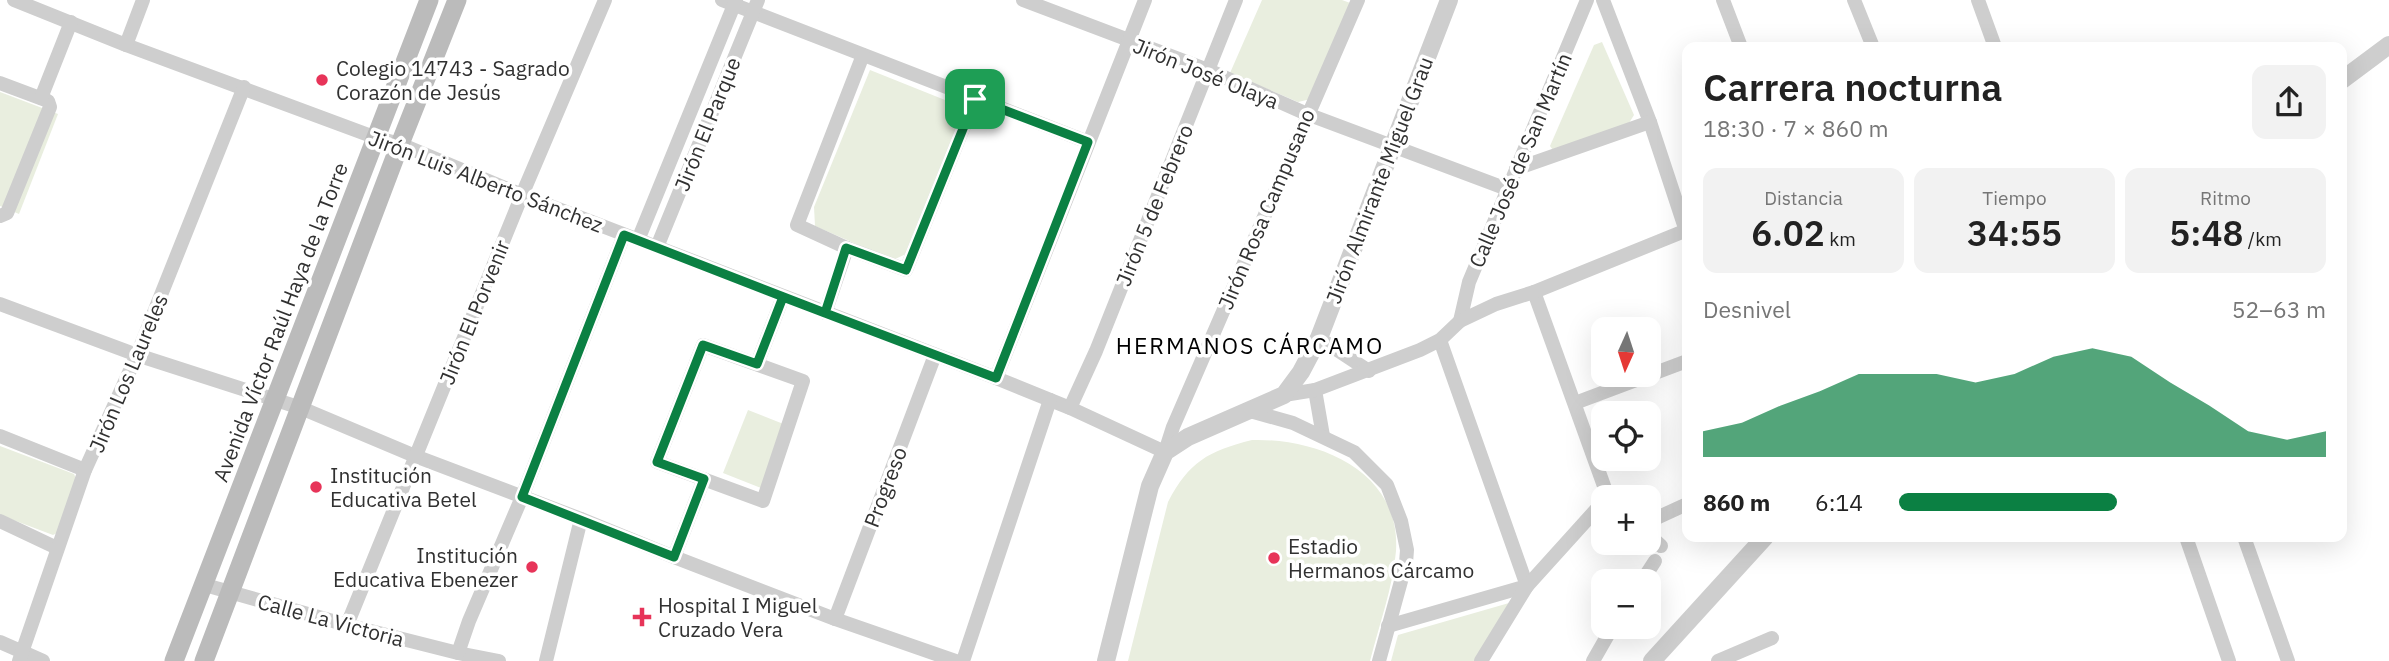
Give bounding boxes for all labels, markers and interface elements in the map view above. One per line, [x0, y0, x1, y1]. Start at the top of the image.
street label: Jirón José Olaya [1129, 31, 1283, 115]
street label: Calle José de San Martín [1462, 48, 1578, 272]
street label: Jirón El Parque [667, 53, 747, 195]
street label: Jirón Almirante Miguel Grau [1319, 53, 1439, 307]
place label: Colegio 14743 - Sagrado Corazón de Jesús [336, 54, 570, 106]
text: Carrera nocturna [1703, 62, 2003, 111]
button: share [2252, 65, 2326, 139]
pin [945, 69, 1005, 129]
marker: Colegio 14743 - Sagrado Corazón de Jesús [314, 72, 330, 88]
icon: arrive [956, 80, 994, 118]
street label: Jirón Rosa Campusano [1211, 104, 1321, 314]
text: 18:30 · 7 × 860 m [1703, 113, 1889, 143]
street label: Jirón 5 de Febrero [1109, 120, 1199, 290]
street label: Jirón Luis Alberto Sánchez [365, 123, 607, 239]
street label: Avenida Víctor Raúl Haya de la Torre [206, 158, 354, 486]
text: Distancia [1764, 186, 1843, 210]
text: Tiempo [1982, 186, 2047, 210]
text: Ritmo [2200, 186, 2251, 210]
text: 6.02 [1751, 210, 1825, 256]
text: 34:55 [1967, 210, 2062, 256]
text: 5:48 [2169, 210, 2243, 256]
text: km [1825, 227, 1856, 251]
text: /km [2243, 227, 2282, 251]
street label: Jirón El Porvenir [432, 235, 516, 388]
street label: Jirón Los Laureles [82, 289, 174, 457]
text: Desnivel [1703, 294, 1791, 324]
text: 52–63 m [2232, 294, 2326, 324]
north arrow [1591, 317, 1661, 387]
map controls [1591, 317, 1661, 639]
district label: HERMANOS CÁRCAMO [1116, 330, 1384, 360]
button: locate [1591, 401, 1661, 471]
street label: Progreso [857, 443, 913, 531]
place label: Institución Educativa Betel [330, 461, 477, 513]
marker: Institución Educativa Betel [308, 479, 324, 495]
button: + [1591, 485, 1661, 555]
text: 860 m [1703, 487, 1770, 517]
text: 6:14 [1815, 487, 1863, 517]
place label: Estadio Hermanos Cárcamo [1288, 532, 1474, 584]
place label: Institución Educativa Ebenezer [333, 541, 518, 593]
marker: Estadio Hermanos Cárcamo [1266, 550, 1282, 566]
marker: Institución Educativa Ebenezer [524, 559, 540, 575]
button: − [1591, 569, 1661, 639]
street label: Calle La Victoria [255, 587, 407, 653]
place label: Hospital I Miguel Cruzado Vera [658, 591, 818, 643]
marker: Hospital I Miguel Cruzado Vera [632, 607, 652, 627]

